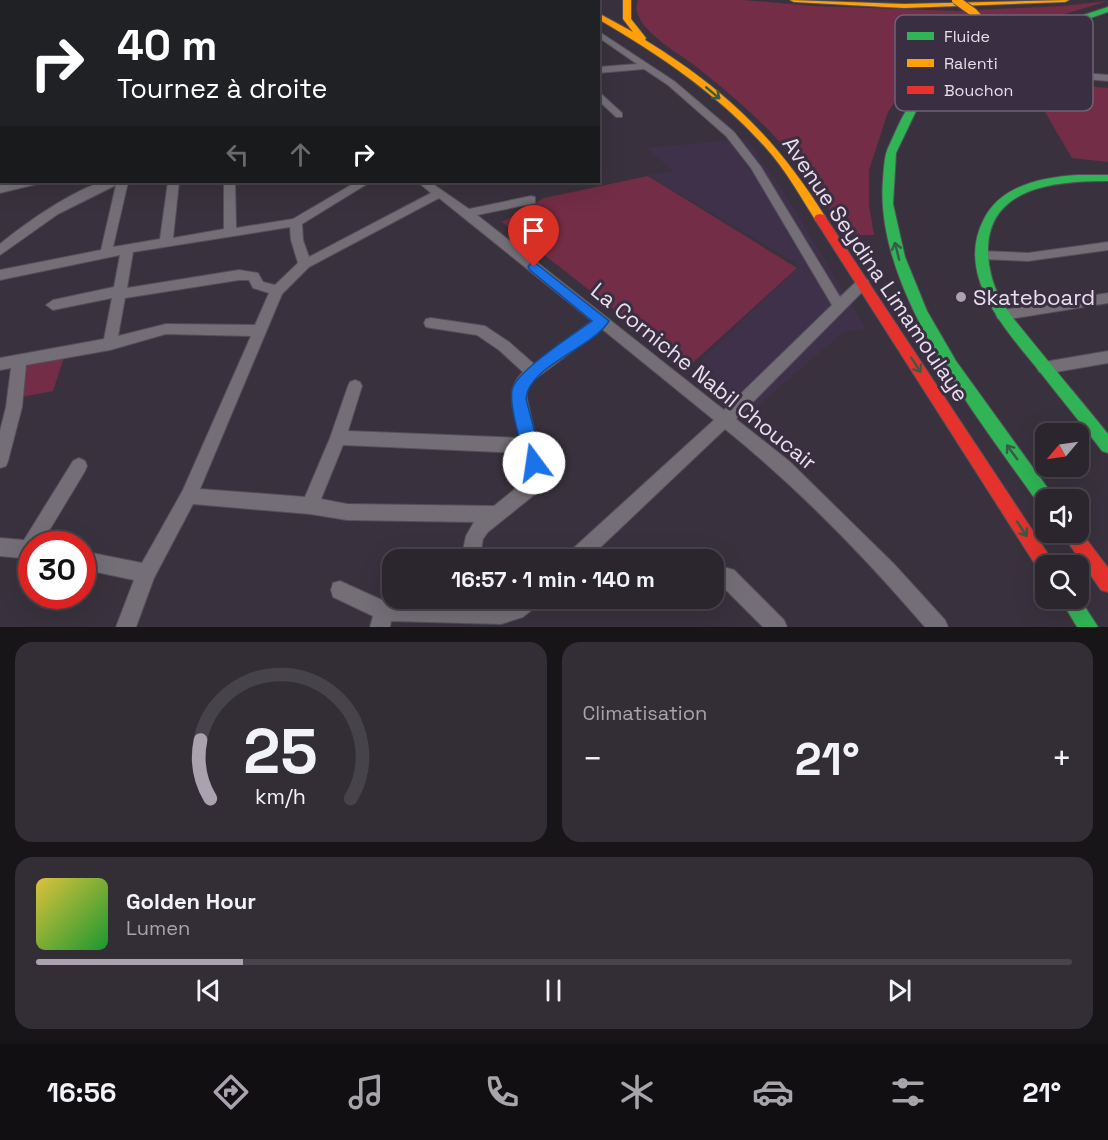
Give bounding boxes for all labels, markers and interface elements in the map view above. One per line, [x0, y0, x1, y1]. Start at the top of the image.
legend [895, 15, 1093, 111]
text: 40 m [117, 19, 217, 72]
icon: right [18, 24, 96, 102]
text: Fluide [944, 26, 990, 47]
text: Ralenti [944, 53, 998, 74]
text: Tournez à droite [117, 71, 327, 106]
text: Bouchon [944, 80, 1013, 101]
one-way arrow [705, 86, 721, 99]
street label: Avenue Seydina Limamoulaye [777, 131, 975, 407]
icon: left [221, 138, 254, 171]
icon: ahead [284, 138, 317, 171]
icon: right [347, 138, 380, 171]
pin [508, 205, 559, 267]
icon: arrive [517, 214, 550, 247]
one-way arrow [891, 242, 902, 261]
street label: La Corniche Nabil Choucair [585, 276, 823, 476]
place label: Skateboard [973, 283, 1095, 311]
marker: Skateboard [954, 290, 968, 304]
one-way arrow [909, 357, 922, 374]
north arrow [1035, 423, 1089, 477]
map controls [1035, 423, 1089, 609]
position arrow [502, 431, 566, 495]
one-way arrow [1006, 445, 1018, 461]
button: sound [1035, 489, 1089, 543]
one-way arrow [1016, 520, 1028, 537]
speed limit sign: 30 [18, 531, 96, 609]
button: search [1035, 555, 1089, 609]
text: 16:57 · 1 min · 140 m [451, 565, 655, 593]
text: Climatisation [583, 700, 707, 726]
text: 25 [243, 712, 318, 791]
text: 21° [795, 731, 860, 788]
text: − [583, 738, 603, 780]
text: + [1052, 738, 1072, 780]
text: km/h [255, 783, 306, 810]
text: Golden Hour [126, 887, 256, 915]
text: Lumen [126, 915, 190, 941]
icon: previous [192, 974, 225, 1007]
icon: pause [537, 974, 570, 1007]
icon: next [883, 974, 916, 1007]
icon: directions [210, 1071, 252, 1113]
icon: music [345, 1071, 387, 1113]
icon: phone [481, 1071, 523, 1113]
icon: climate [616, 1071, 658, 1113]
icon: car [752, 1071, 794, 1113]
icon: filters [887, 1071, 929, 1113]
text: 16:56 [47, 1075, 117, 1110]
text: 21° [1022, 1075, 1061, 1110]

